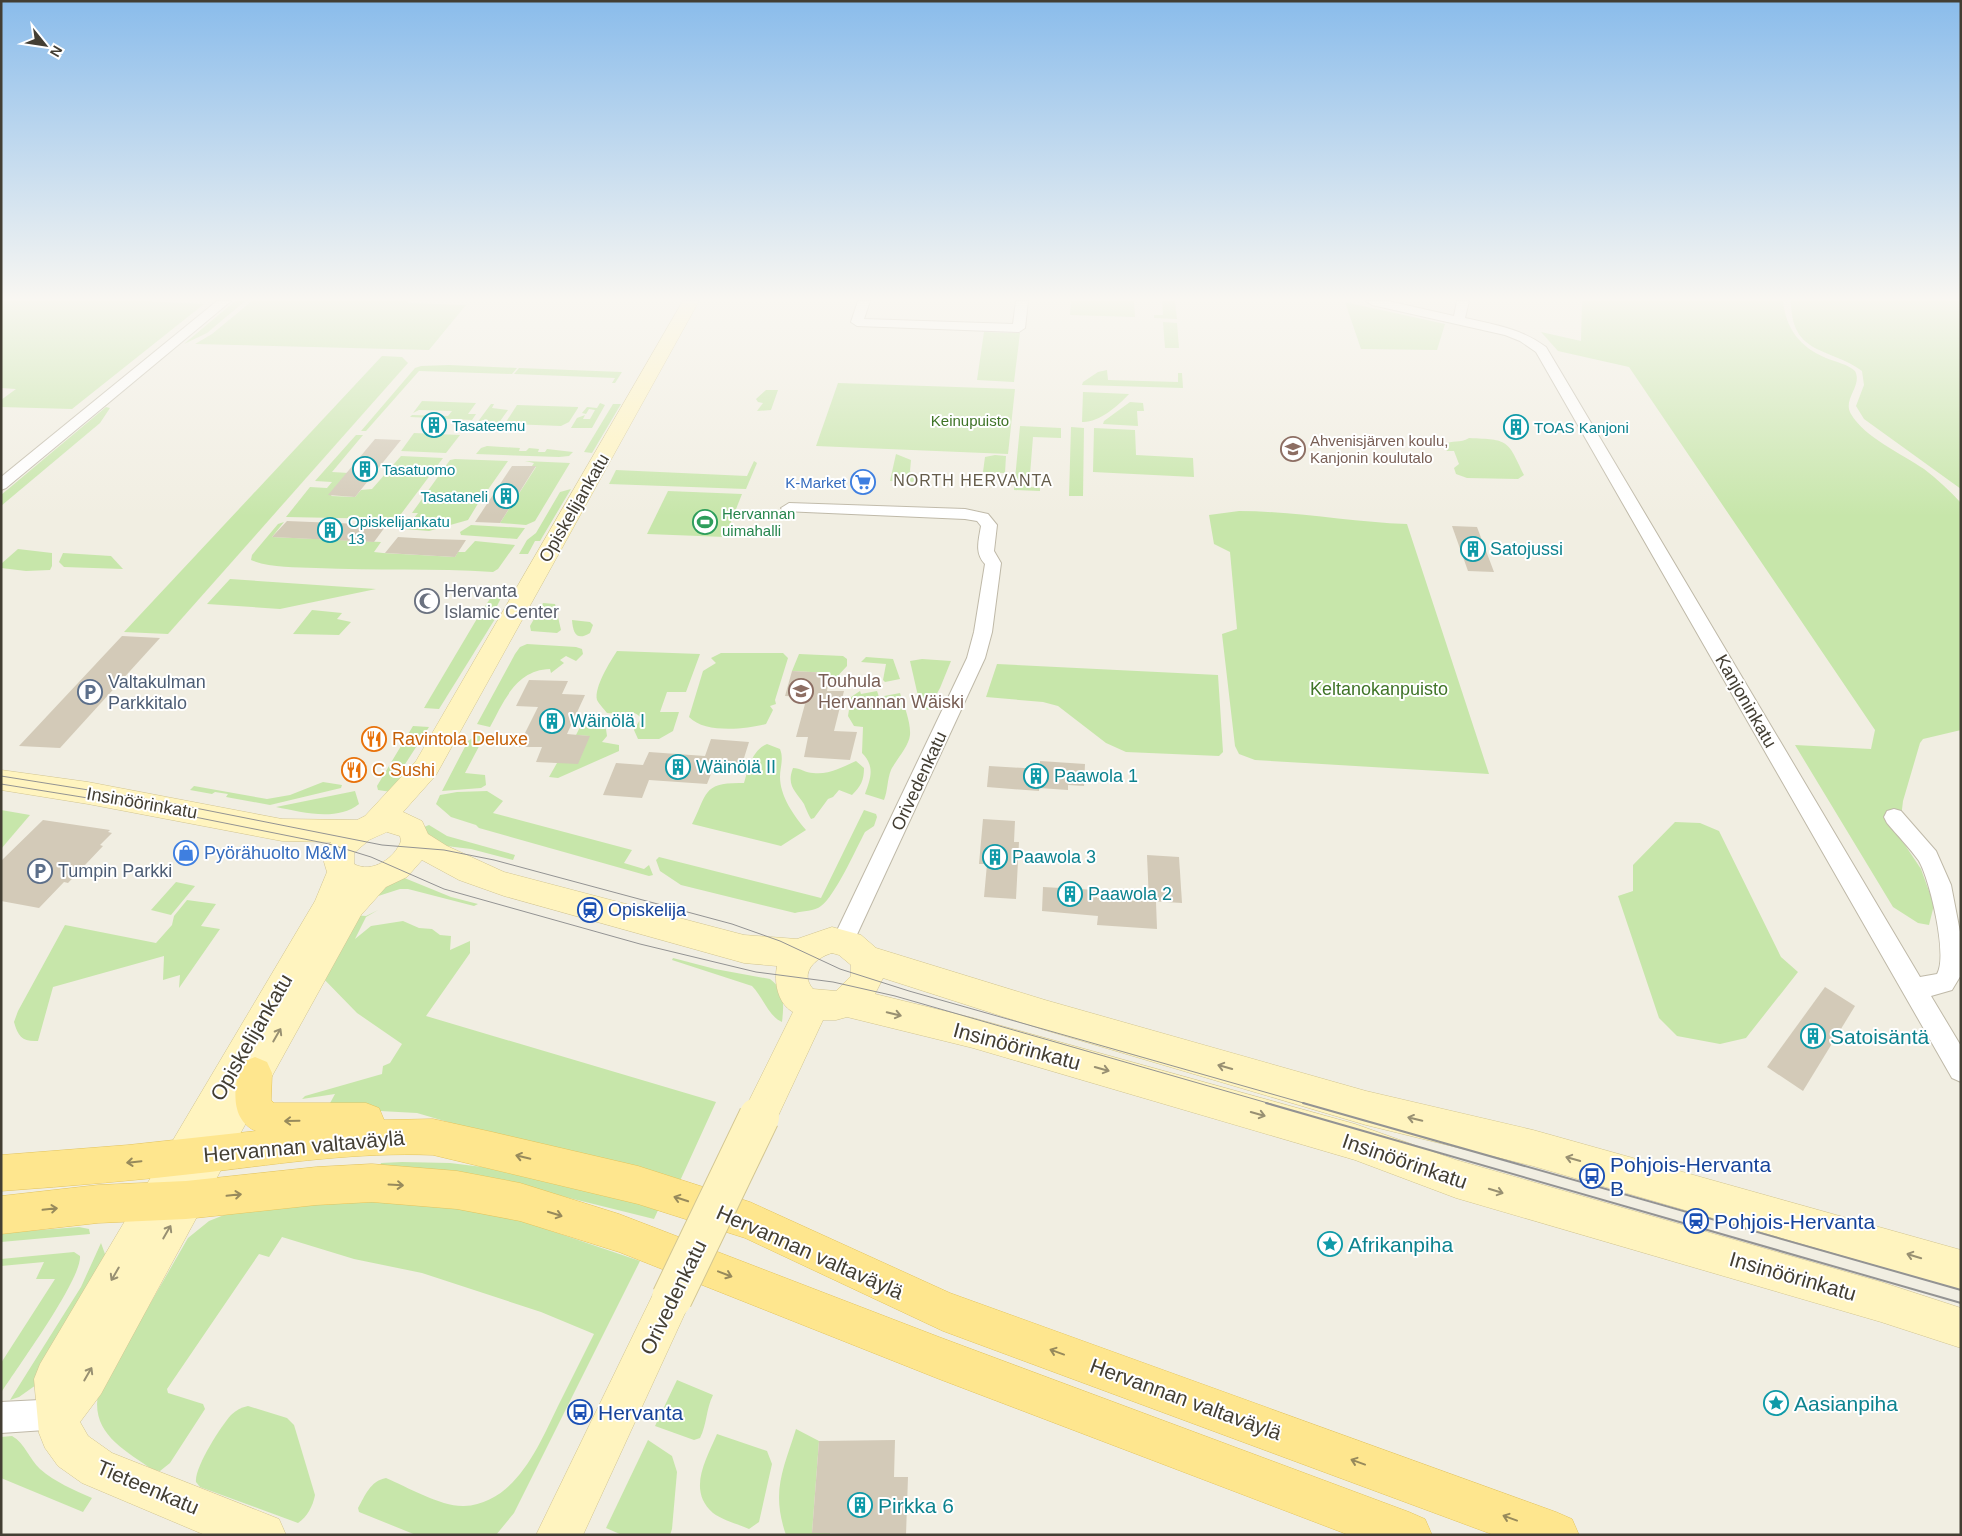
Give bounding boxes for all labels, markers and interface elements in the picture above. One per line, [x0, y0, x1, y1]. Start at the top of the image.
north arrow [20, 20, 70, 70]
text: N [47, 43, 66, 60]
building icon: Tasateemu [421, 412, 447, 438]
park label: Keinupuisto [931, 412, 1009, 429]
building icon: TOAS Kanjoni [1503, 414, 1529, 440]
place label: Tasateemu [452, 417, 525, 434]
place label: TOAS Kanjoni [1534, 419, 1629, 436]
place label: Ahvenisjärven koulu, Kanjonin koulutalo [1310, 432, 1448, 466]
school or university icon: Ahvenisjärven koulu, Kanjonin koulutalo [1280, 436, 1306, 462]
street label: Opiskelijankatu [535, 450, 613, 566]
building icon: Tasatuomo [352, 456, 378, 482]
place label: Tasatuomo [382, 461, 455, 478]
supermarket icon: K-Market [850, 469, 876, 495]
district label: NORTH HERVANTA [893, 472, 1053, 489]
place label: K-Market [785, 474, 847, 491]
building icon: Tasataneli [493, 483, 519, 509]
place label: Tasataneli [420, 488, 488, 505]
place label: Hervannan uimahalli [722, 505, 795, 539]
sports icon: Hervannan uimahalli [692, 509, 718, 535]
place label: Opiskelijankatu 13 [348, 513, 450, 547]
building icon: Opiskelijankatu 13 [317, 517, 343, 543]
building icon: Satojussi [1460, 536, 1486, 562]
place label: Satojussi [1490, 539, 1563, 559]
place label: Hervanta Islamic Center [444, 581, 559, 622]
mosque icon: Hervanta Islamic Center [414, 588, 440, 614]
street label: Kanjoninkatu [1711, 651, 1781, 751]
place label: Touhula Hervannan Wäiski [818, 671, 964, 712]
place label: Valtakulman Parkkitalo [108, 672, 206, 713]
school or university icon: Touhula Hervannan Wäiski [788, 678, 814, 704]
parking icon: Valtakulman Parkkitalo [77, 679, 103, 705]
park label: Keltanokanpuisto [1310, 679, 1448, 699]
building icon: Wäinölä I [539, 708, 565, 734]
place label: Wäinölä I [570, 711, 645, 731]
restaurant icon: Ravintola Deluxe [361, 726, 387, 752]
street label: Orivedenkatu [887, 728, 951, 834]
place label: Ravintola Deluxe [392, 729, 528, 749]
building icon: Wäinölä II [665, 754, 691, 780]
restaurant icon: C Sushi [341, 757, 367, 783]
place label: Wäinölä II [696, 757, 776, 777]
place label: C Sushi [372, 760, 435, 780]
building icon: Paawola 1 [1023, 763, 1049, 789]
place label: Paawola 1 [1054, 766, 1138, 786]
street label: Insinöörinkatu [85, 783, 199, 823]
shop icon: Pyörähuolto M&M [173, 840, 199, 866]
place label: Pyörähuolto M&M [204, 843, 347, 863]
building icon: Paawola 3 [982, 844, 1008, 870]
place label: Paawola 3 [1012, 847, 1096, 867]
parking icon: Tumpin Parkki [27, 858, 53, 884]
place label: Tumpin Parkki [58, 861, 172, 881]
building icon: Paawola 2 [1057, 881, 1083, 907]
place label: Paawola 2 [1088, 884, 1172, 904]
station icon: Opiskelija [577, 897, 603, 923]
place label: Opiskelija [608, 900, 687, 920]
street label: Opiskelijankatu [205, 970, 297, 1104]
one-way arrow [886, 1010, 902, 1019]
street label: Insinöörinkatu [951, 1018, 1083, 1074]
building icon: Satoisäntä [1800, 1023, 1826, 1049]
place label: Satoisäntä [1830, 1025, 1930, 1048]
one-way arrow [272, 1029, 282, 1043]
one-way arrow [1217, 1062, 1233, 1072]
one-way arrow [1093, 1065, 1109, 1074]
one-way arrow [1250, 1109, 1266, 1119]
one-way arrow [1408, 1114, 1424, 1123]
one-way arrow [284, 1116, 300, 1126]
street label: Hervannan valtaväylä [202, 1126, 406, 1166]
street label: Insinöörinkatu [1339, 1129, 1471, 1193]
one-way arrow [515, 1152, 531, 1161]
one-way arrow [1565, 1153, 1581, 1163]
place label: Pohjois-Hervanta B [1610, 1153, 1771, 1200]
one-way arrow [126, 1157, 142, 1167]
bus stop icon: Pohjois-Hervanta B [1579, 1163, 1605, 1189]
one-way arrow [388, 1180, 404, 1189]
one-way arrow [1487, 1187, 1503, 1197]
one-way arrow [226, 1190, 242, 1200]
one-way arrow [673, 1193, 689, 1203]
street label: Hervannan valtaväylä [713, 1200, 907, 1304]
one-way arrow [41, 1205, 57, 1214]
station icon: Pohjois-Hervanta [1683, 1208, 1709, 1234]
one-way arrow [547, 1209, 563, 1219]
place label: Pohjois-Hervanta [1714, 1210, 1875, 1233]
one-way arrow [163, 1226, 173, 1240]
place icon: Afrikanpiha [1317, 1231, 1343, 1257]
place label: Afrikanpiha [1348, 1233, 1453, 1256]
street label: Orivedenkatu [635, 1236, 711, 1358]
street label: Insinöörinkatu [1727, 1247, 1859, 1305]
one-way arrow [1906, 1251, 1922, 1261]
one-way arrow [109, 1266, 119, 1281]
one-way arrow [717, 1270, 732, 1280]
one-way arrow [1050, 1347, 1066, 1356]
street label: Hervannan valtaväylä [1087, 1354, 1285, 1444]
one-way arrow [84, 1368, 94, 1382]
place icon: Aasianpiha [1763, 1390, 1789, 1416]
place label: Aasianpiha [1794, 1392, 1898, 1415]
bus stop icon: Hervanta [567, 1399, 593, 1425]
place label: Hervanta [598, 1401, 684, 1424]
street label: Tieteenkatu [93, 1455, 203, 1519]
one-way arrow [1351, 1457, 1366, 1466]
building icon: Pirkka 6 [847, 1492, 873, 1518]
place label: Pirkka 6 [878, 1494, 954, 1517]
one-way arrow [1503, 1513, 1519, 1522]

